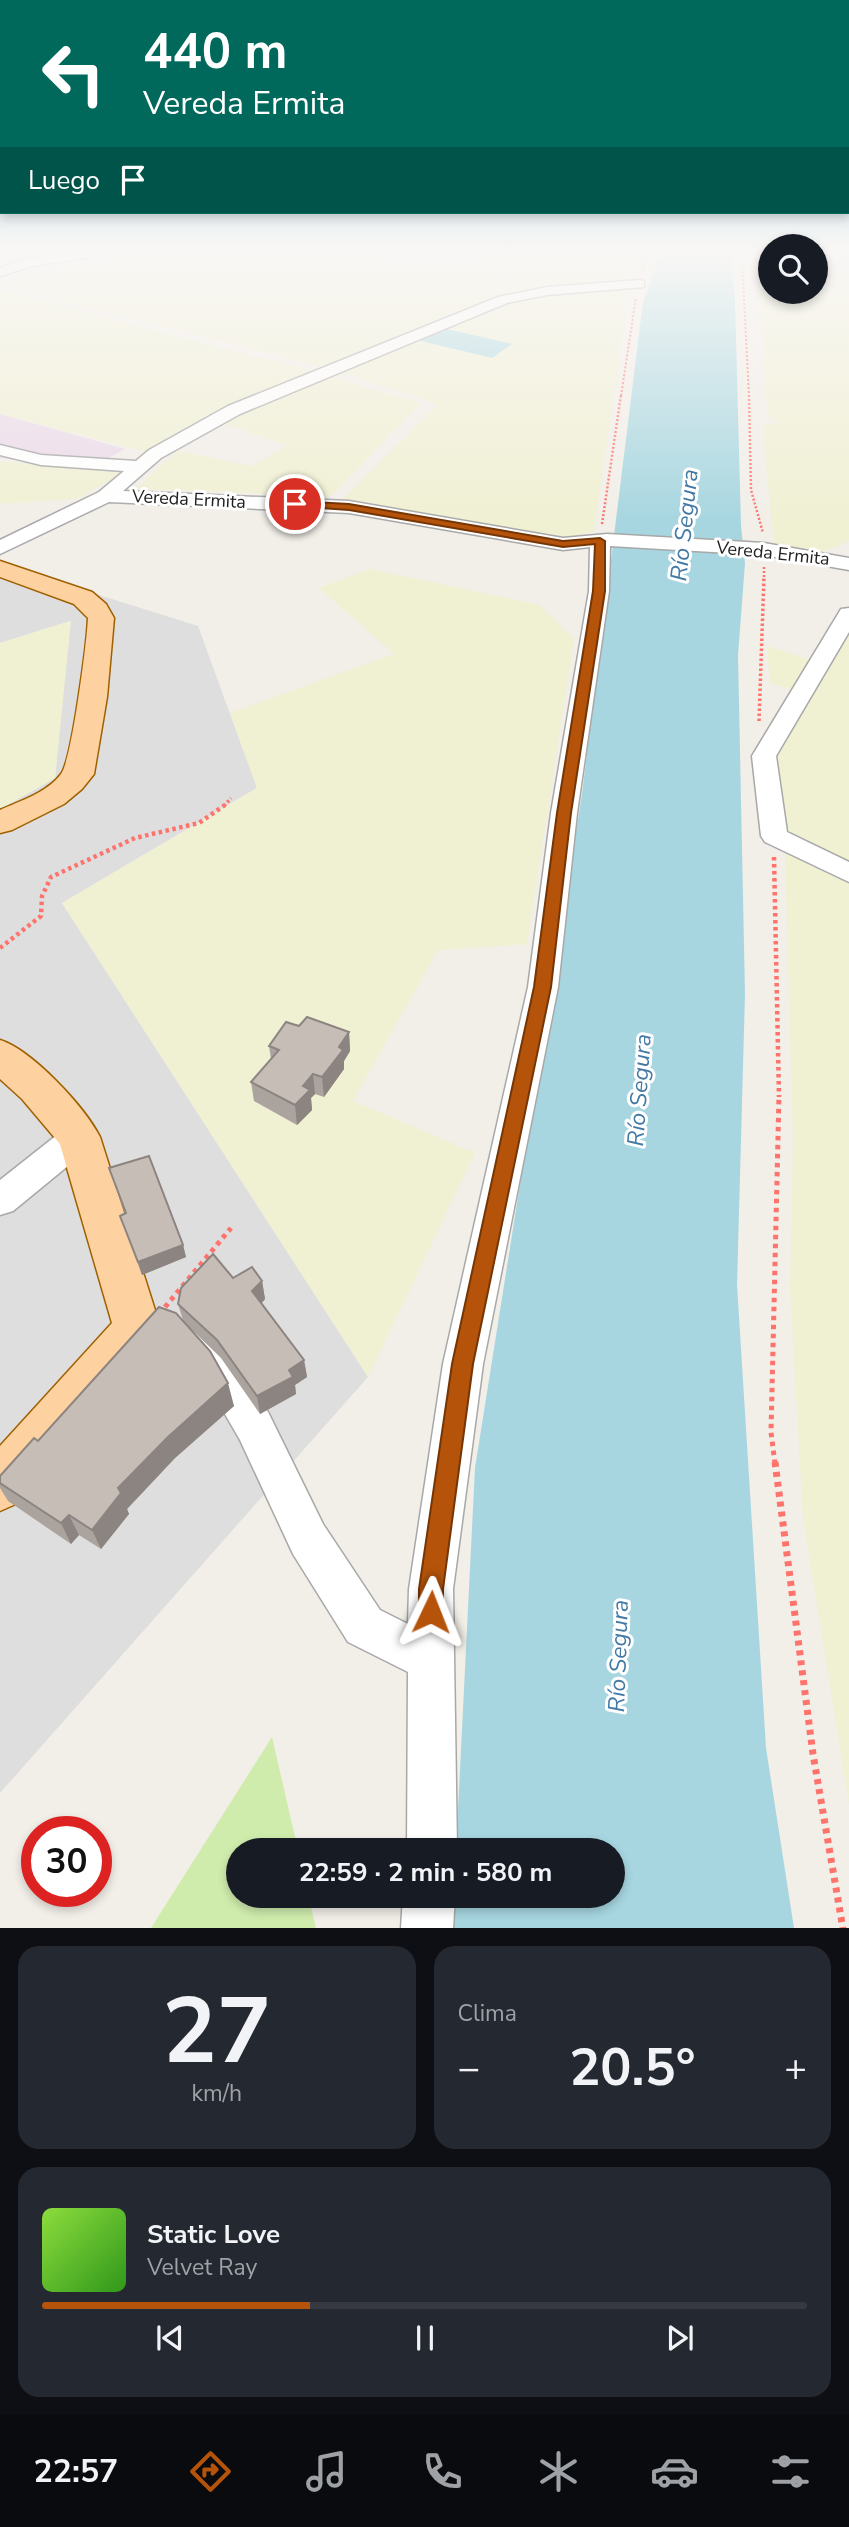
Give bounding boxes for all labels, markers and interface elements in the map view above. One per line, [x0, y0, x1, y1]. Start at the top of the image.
text: 440 m [143, 18, 287, 85]
icon: left [28, 28, 119, 119]
text: Vereda Ermita [143, 82, 345, 125]
icon: arrive [114, 161, 152, 199]
text: Luego [28, 163, 100, 198]
map controls [758, 234, 828, 304]
button: search [758, 234, 828, 304]
water label: Río Segura [663, 467, 706, 583]
pin [265, 474, 325, 534]
street label: Vereda Ermita [131, 484, 246, 514]
icon: arrive [276, 485, 314, 523]
street label: Vereda Ermita [714, 535, 831, 571]
water label: Río Segura [620, 1033, 659, 1147]
position arrow [394, 1575, 468, 1649]
water label: Río Segura [601, 1599, 636, 1713]
speed limit sign: 30 [21, 1816, 112, 1907]
text: 22:59 · 2 min · 580 m [299, 1855, 552, 1890]
text: 27 [162, 1970, 271, 2094]
text: Clima [458, 1998, 517, 2029]
text: 20.5° [569, 2032, 695, 2103]
text: − [458, 2043, 480, 2094]
text: + [784, 2043, 807, 2094]
text: km/h [191, 2078, 242, 2109]
text: Static Love [147, 2217, 280, 2252]
text: Velvet Ray [147, 2252, 257, 2283]
icon: previous [151, 2319, 189, 2357]
icon: pause [406, 2319, 444, 2357]
icon: next [661, 2319, 699, 2357]
icon: directions [186, 2447, 235, 2496]
icon: music [302, 2447, 351, 2496]
icon: phone [418, 2447, 467, 2496]
icon: climate [534, 2447, 583, 2496]
icon: car [650, 2447, 699, 2496]
icon: filters [766, 2447, 815, 2496]
text: 22:57 [34, 2450, 118, 2493]

